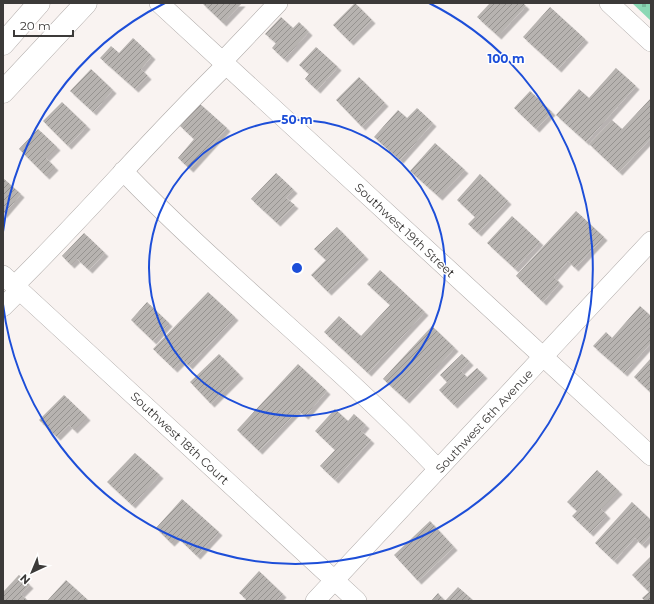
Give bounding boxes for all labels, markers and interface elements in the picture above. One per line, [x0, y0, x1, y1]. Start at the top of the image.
scale bar [14, 12, 73, 38]
text: 20 m [20, 18, 51, 33]
text: 100 m [488, 51, 524, 66]
text: 50 m [281, 112, 313, 127]
street label: Southwest 19th Street [352, 180, 458, 280]
centre of rings [290, 261, 304, 275]
street label: Southwest 6th Avenue [432, 366, 536, 476]
street label: Southwest 18th Court [128, 388, 232, 488]
north arrow [12, 552, 52, 592]
text: N [17, 571, 33, 587]

